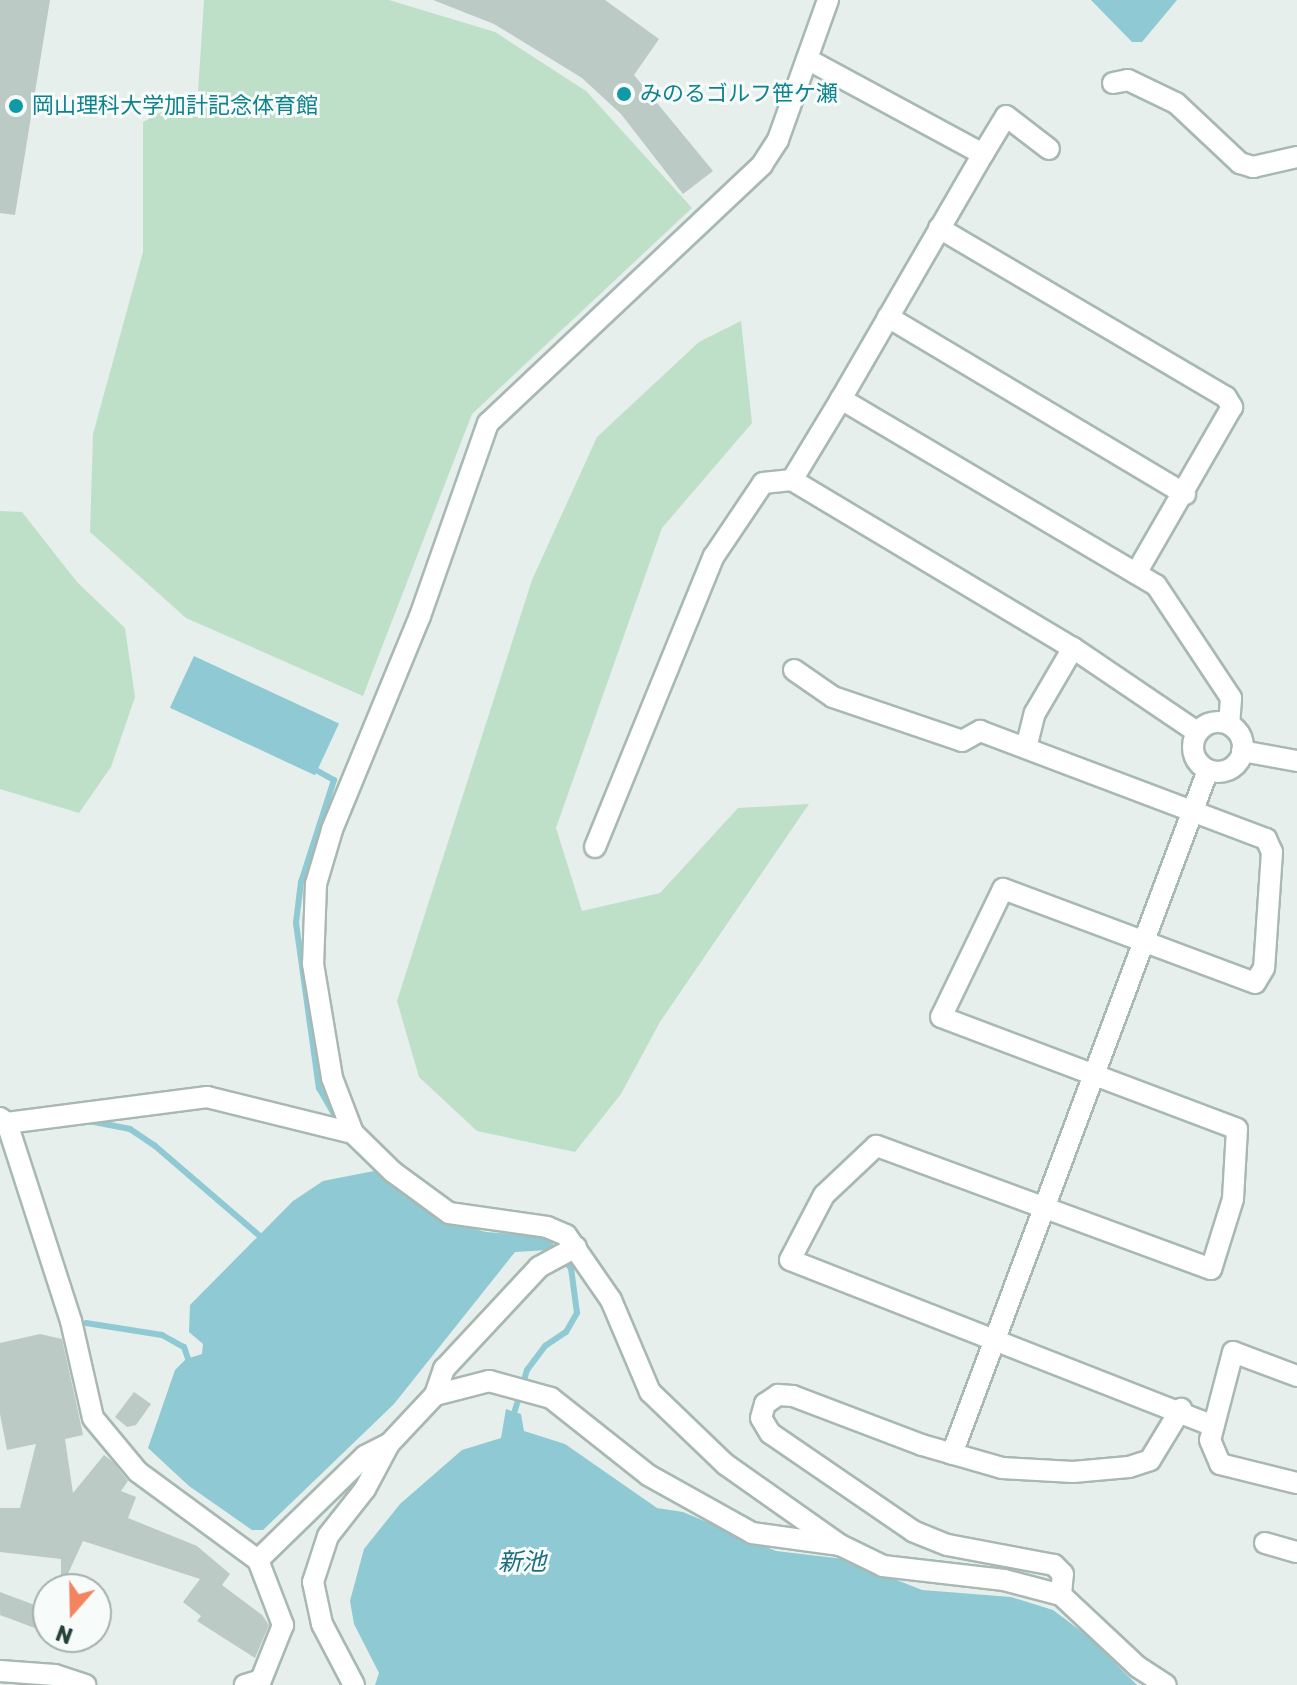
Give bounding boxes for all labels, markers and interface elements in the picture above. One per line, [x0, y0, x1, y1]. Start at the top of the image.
place label: みのるゴルフ笹ケ瀬 [640, 81, 838, 107]
marker: みのるゴルフ笹ケ瀬 [615, 85, 633, 103]
place label: 岡山理科大学加計記念体育館 [32, 93, 318, 119]
marker: 岡山理科大学加計記念体育館 [7, 97, 25, 115]
water label: 新池 [498, 1549, 546, 1577]
north arrow [32, 1573, 112, 1653]
text: N [52, 1619, 76, 1650]

